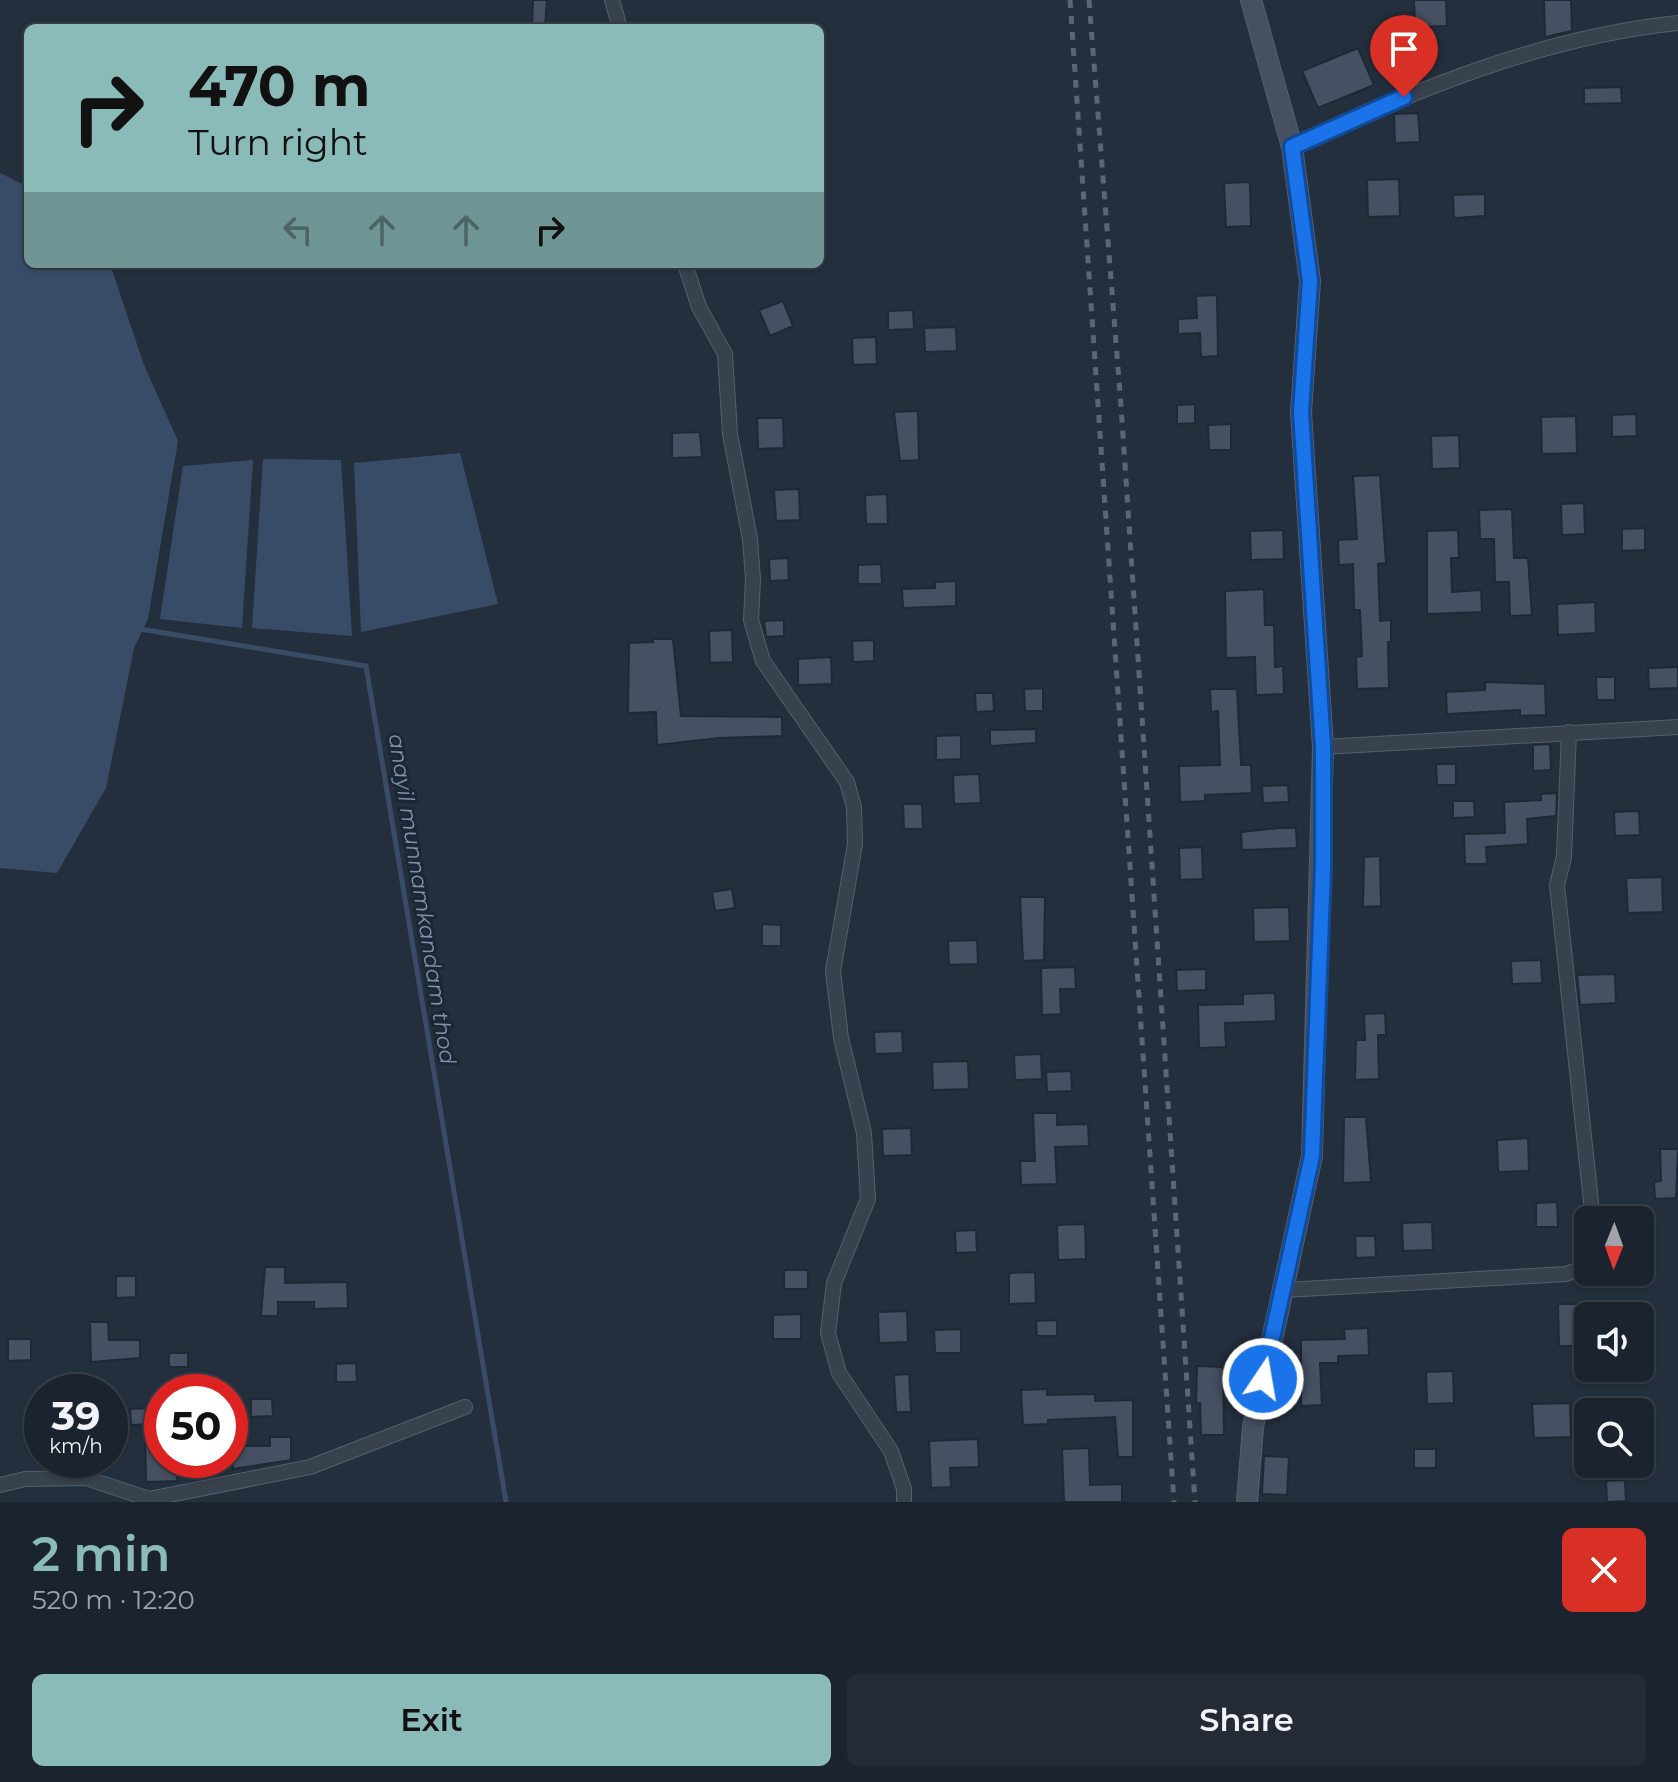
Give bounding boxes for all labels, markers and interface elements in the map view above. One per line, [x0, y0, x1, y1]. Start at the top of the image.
pin [1370, 15, 1438, 97]
icon: arrive [1382, 27, 1426, 71]
text: 470 m [188, 52, 370, 120]
icon: right [56, 56, 160, 160]
text: Turn right [188, 120, 368, 164]
icon: left [276, 208, 320, 252]
icon: ahead [360, 208, 404, 252]
icon: ahead [444, 208, 488, 252]
icon: right [528, 208, 572, 252]
water label: anayil munnamkandam thod [383, 732, 461, 1066]
north arrow [1574, 1206, 1654, 1286]
map controls [1574, 1206, 1654, 1478]
button: sound [1574, 1302, 1654, 1382]
position arrow [1221, 1337, 1305, 1421]
speed limit sign: 50 [144, 1374, 248, 1478]
text: 39 [51, 1391, 101, 1440]
button: search [1574, 1398, 1654, 1478]
text: km/h [49, 1434, 103, 1458]
text: 2 min [32, 1525, 170, 1583]
button: close [1562, 1528, 1646, 1612]
text: 520 m · 12:20 [32, 1584, 195, 1616]
button: Exit [32, 1674, 831, 1766]
button: Share [847, 1674, 1646, 1766]

